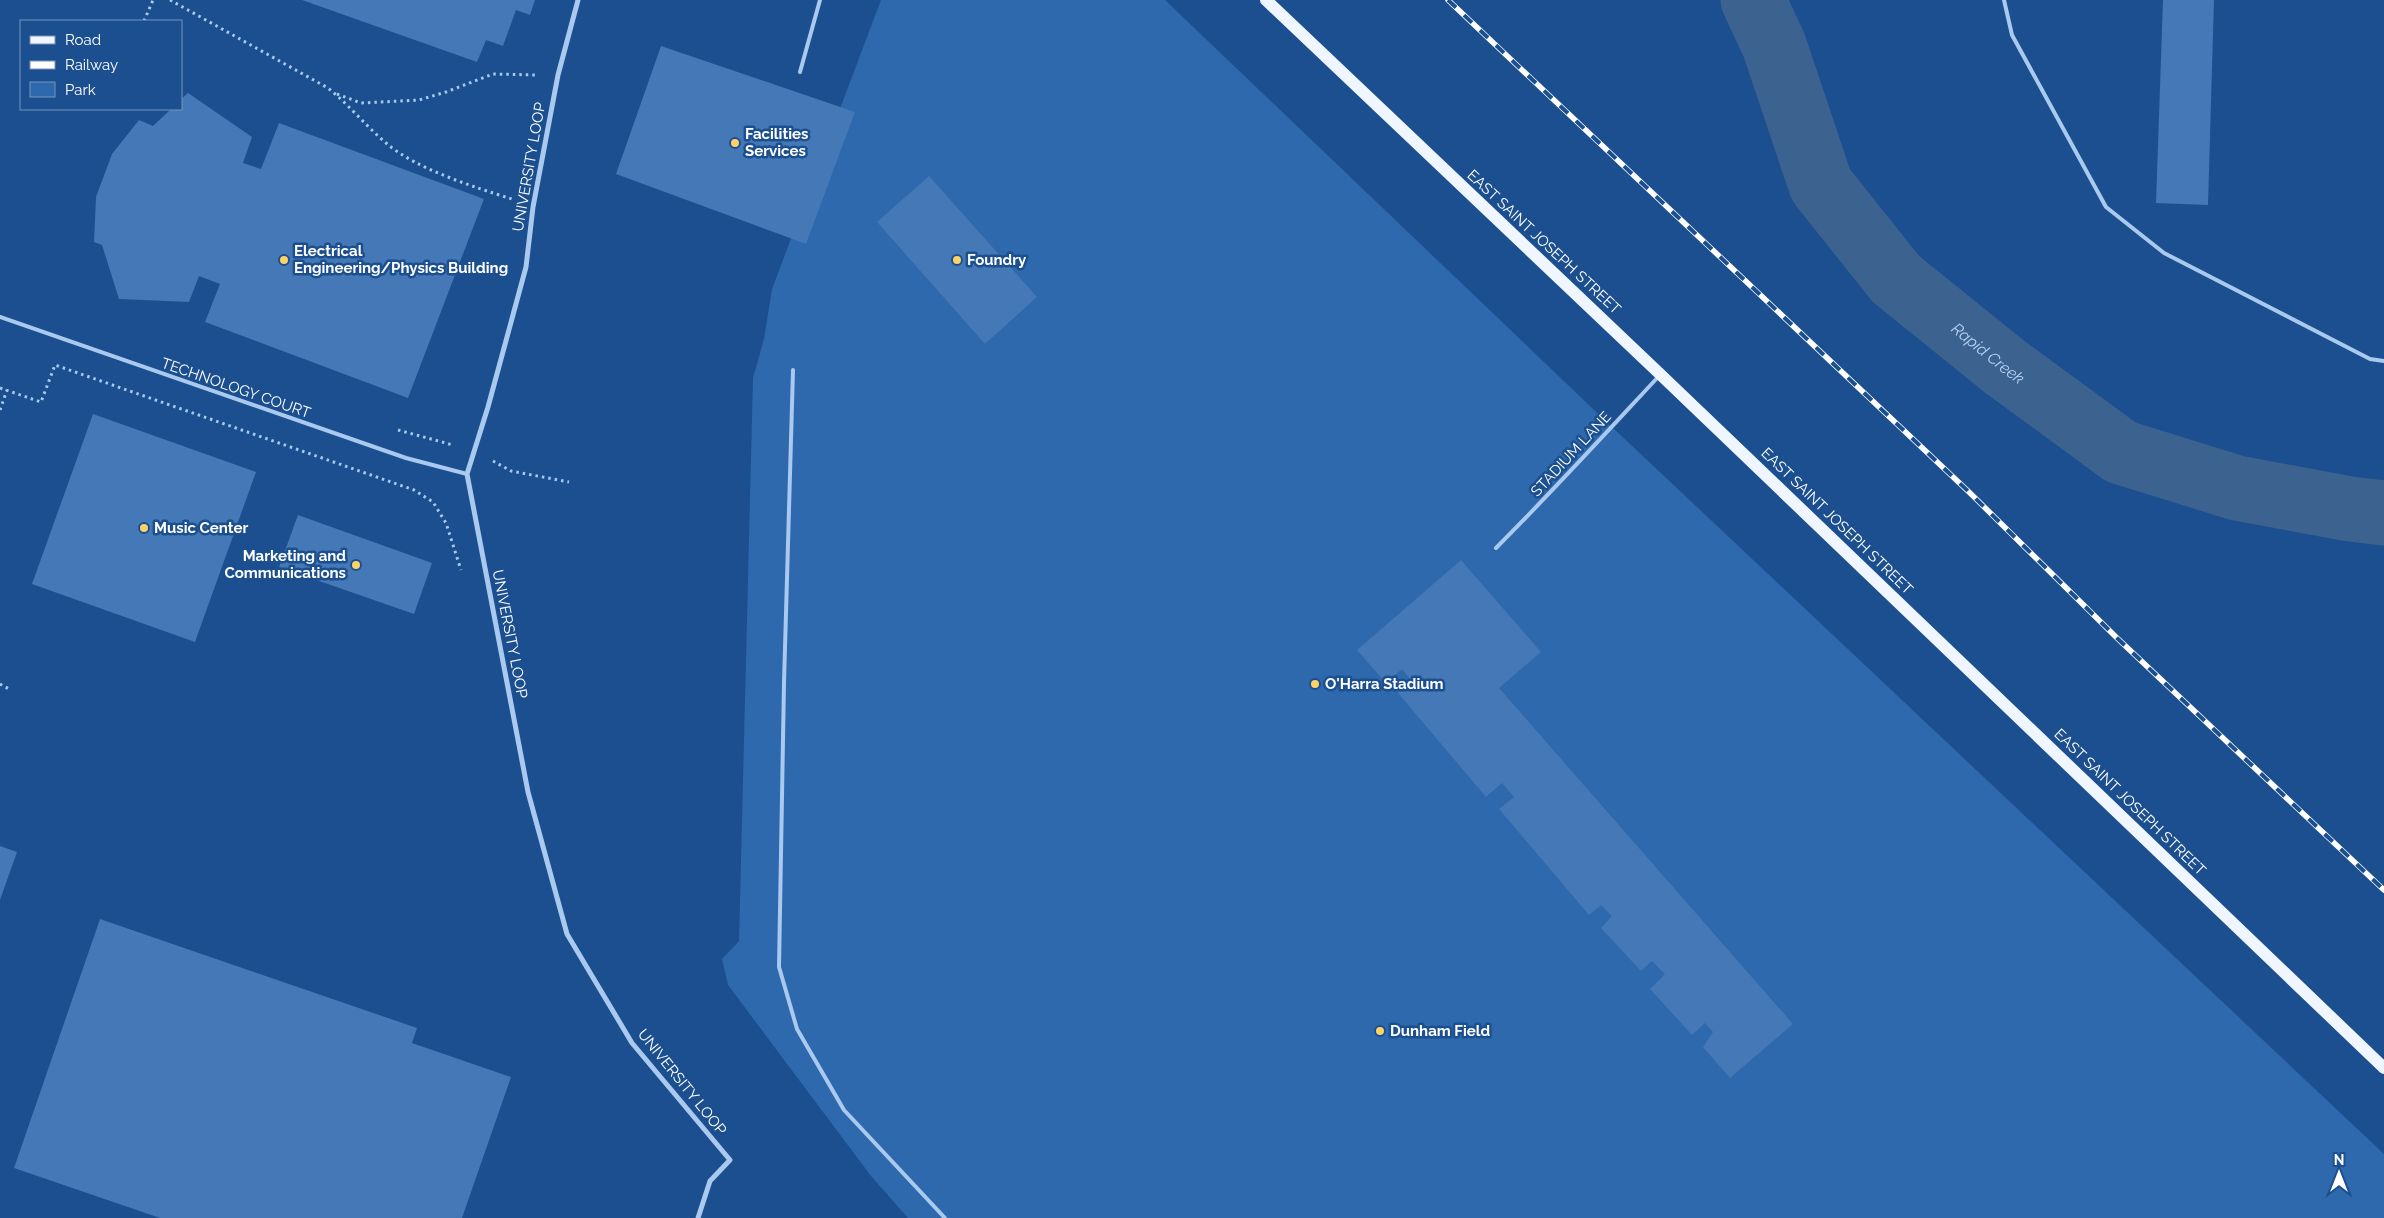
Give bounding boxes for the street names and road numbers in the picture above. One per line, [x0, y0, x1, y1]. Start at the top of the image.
street label: UNIVERSITY LOOP [509, 101, 549, 233]
street label: EAST SAINT JOSEPH STREET [1463, 166, 1625, 318]
street label: TECHNOLOGY COURT [159, 354, 313, 422]
street label: STADIUM LANE [1527, 408, 1615, 500]
street label: EAST SAINT JOSEPH STREET [1758, 444, 1916, 598]
street label: UNIVERSITY LOOP [489, 568, 531, 700]
street label: EAST SAINT JOSEPH STREET [2051, 725, 2209, 879]
street label: UNIVERSITY LOOP [634, 1025, 730, 1139]

